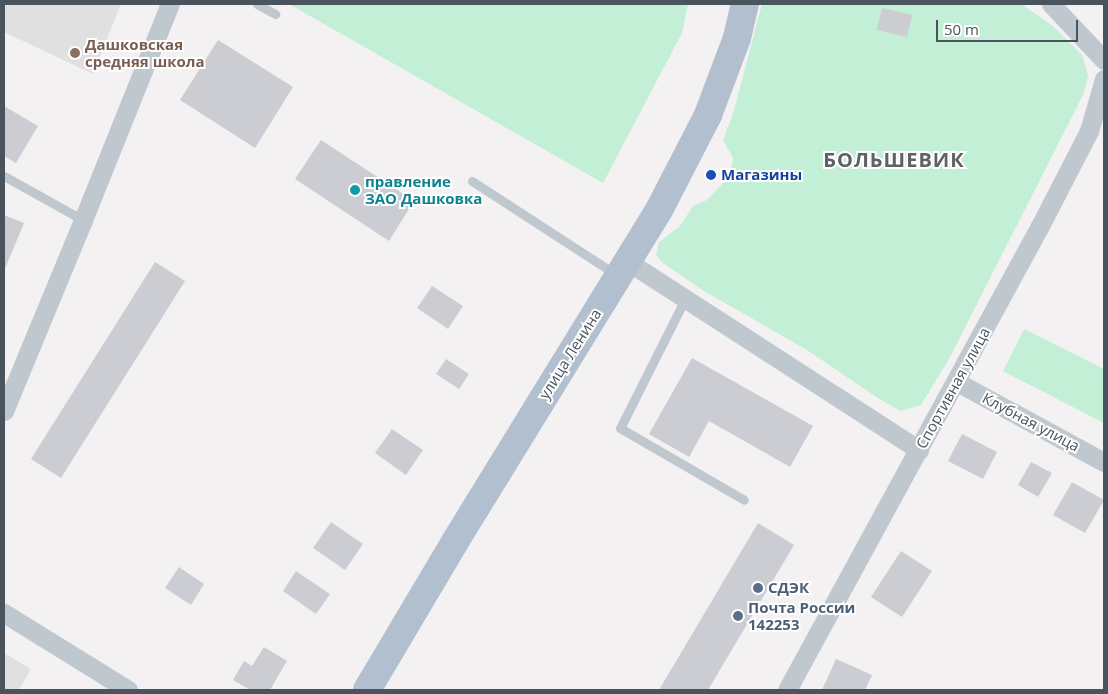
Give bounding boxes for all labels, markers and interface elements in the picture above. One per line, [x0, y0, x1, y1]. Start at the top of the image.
scale bar [938, 10, 1080, 42]
text: 50 m [944, 19, 979, 39]
place label: Дашковская средняя школа [85, 35, 204, 70]
marker: Дашковская средняя школа [69, 47, 81, 59]
district label: БОЛЬШЕВИК [822, 147, 966, 171]
place label: Магазины [721, 166, 802, 184]
marker: Магазины [705, 169, 717, 181]
place label: правление ЗАО Дашковка [365, 172, 482, 207]
marker: правление ЗАО Дашковка [349, 184, 361, 196]
street label: улица Ленина [535, 306, 605, 402]
street label: Спортивная улица [912, 324, 994, 452]
street label: Клубная улица [979, 389, 1083, 455]
place label: СДЭК [768, 579, 809, 597]
marker: СДЭК [752, 582, 764, 594]
place label: Почта России 142253 [748, 598, 855, 633]
marker: Почта России 142253 [732, 610, 744, 622]

